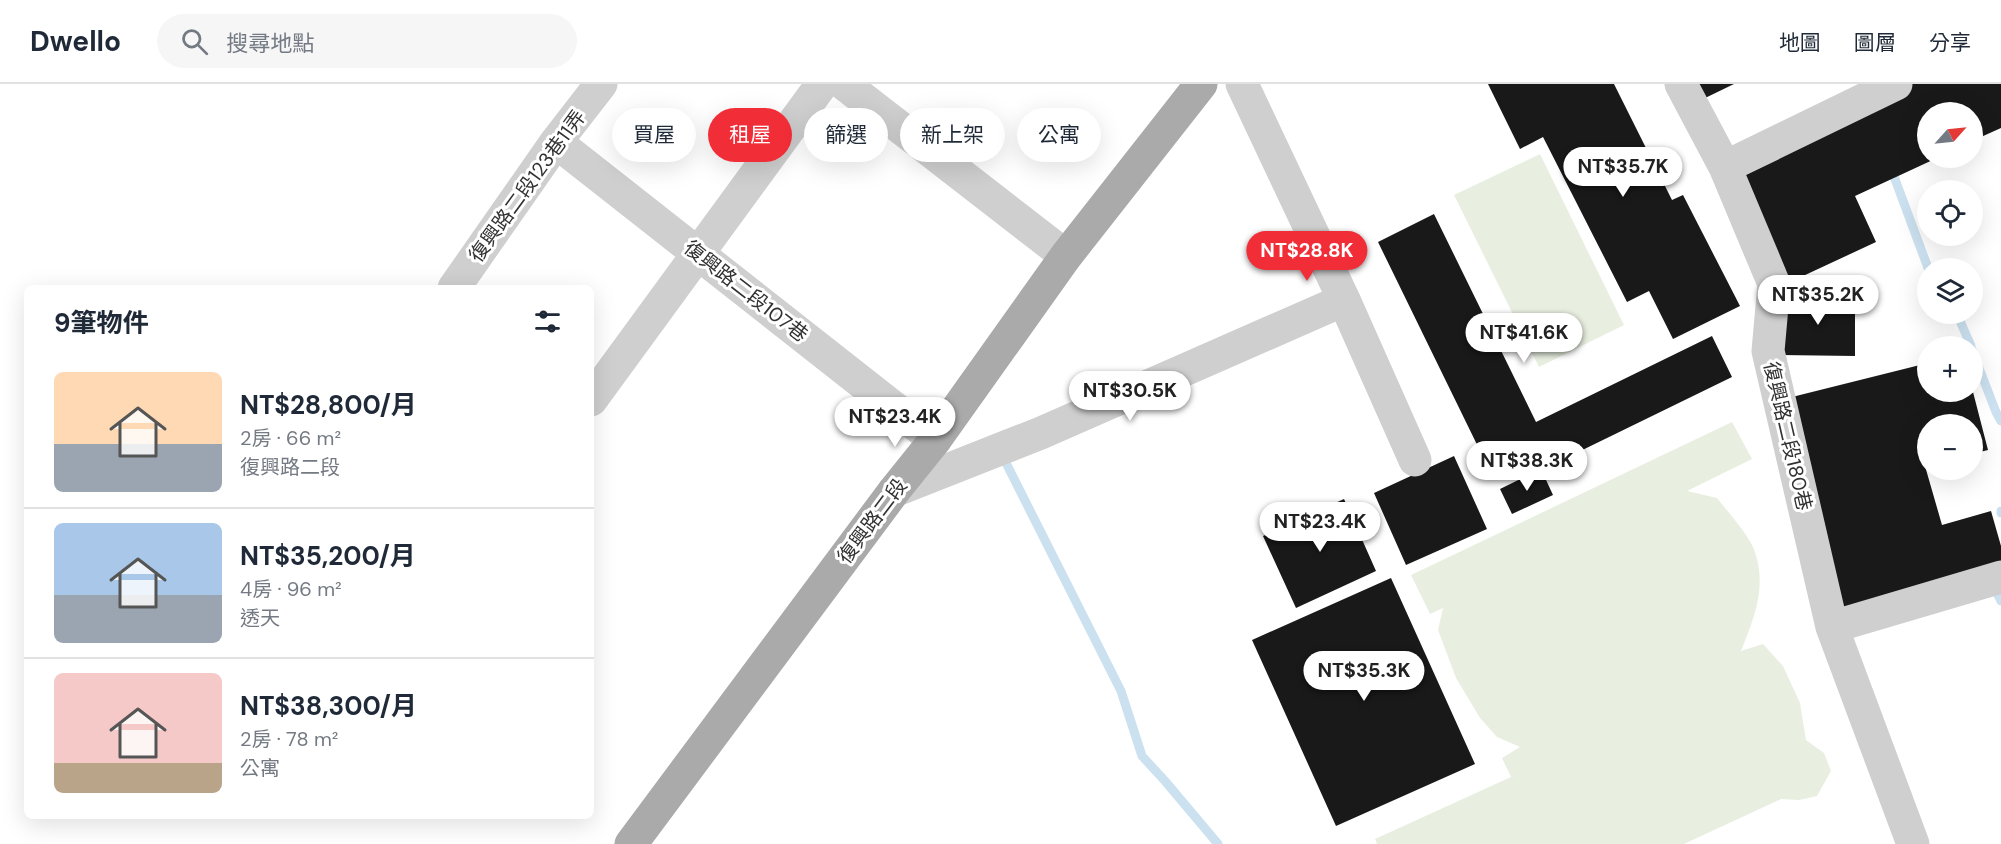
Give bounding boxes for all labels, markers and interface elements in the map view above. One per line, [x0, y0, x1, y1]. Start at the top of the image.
search box [157, 14, 577, 68]
text: Dwello [30, 23, 121, 60]
icon: search [178, 25, 211, 58]
text: 搜尋地點 [226, 29, 314, 58]
text: 地圖 [1779, 29, 1821, 57]
text: 圖層 [1854, 29, 1896, 57]
text: 分享 [1929, 29, 1971, 57]
north arrow [1917, 102, 1983, 168]
map controls [1917, 102, 1983, 480]
street label: 復興路二段123巷11弄 [463, 105, 591, 267]
chip: 買屋 [612, 108, 696, 162]
chip: 租屋 [708, 108, 792, 162]
chip: 篩選 [804, 108, 888, 162]
chip: 新上架 [900, 108, 1005, 162]
chip: 公寓 [1017, 108, 1101, 162]
pin: NT$35.7K [1561, 147, 1685, 198]
text: NT$35.7K [1577, 153, 1669, 179]
button: locate [1917, 180, 1983, 246]
pin: NT$28.8K [1245, 231, 1369, 282]
street label: 復興路二段107巷 [679, 234, 813, 348]
text: NT$28.8K [1260, 237, 1354, 263]
button: layers [1917, 258, 1983, 324]
pin: NT$35.2K [1756, 275, 1880, 326]
text: NT$35.2K [1772, 281, 1864, 307]
icon: filters [531, 305, 564, 338]
text: 9筆物件 [54, 306, 149, 340]
pin: NT$41.6K [1462, 313, 1586, 364]
text: NT$41.6K [1480, 319, 1568, 345]
button: + [1917, 336, 1983, 402]
street label: 復興路二段180巷 [1758, 359, 1818, 513]
pin: NT$30.5K [1068, 371, 1192, 422]
text: NT$30.5K [1083, 377, 1177, 403]
text: NT$28,800/月 [240, 388, 417, 422]
icon: home [102, 396, 174, 468]
pin: NT$23.4K [833, 397, 957, 448]
text: NT$23.4K [848, 403, 942, 429]
button: − [1917, 414, 1983, 480]
text: 2房 · 66 m² [240, 425, 341, 451]
pin: NT$38.3K [1465, 441, 1589, 492]
text: NT$38.3K [1480, 447, 1574, 473]
text: 復興路二段 [240, 454, 340, 480]
street label: 復興路二段 [832, 473, 912, 569]
pin: NT$23.4K [1258, 502, 1382, 553]
text: NT$23.4K [1273, 508, 1367, 534]
text: NT$35,200/月 [240, 539, 416, 573]
icon: home [102, 547, 174, 619]
text: 4房 · 96 m² [240, 576, 342, 602]
text: 透天 [240, 605, 280, 631]
pin: NT$35.3K [1302, 651, 1426, 702]
text: NT$35.3K [1317, 657, 1411, 683]
text: NT$38,300/月 [240, 689, 417, 723]
icon: home [102, 697, 174, 769]
text: 2房 · 78 m² [240, 726, 338, 752]
text: 公寓 [240, 755, 280, 781]

